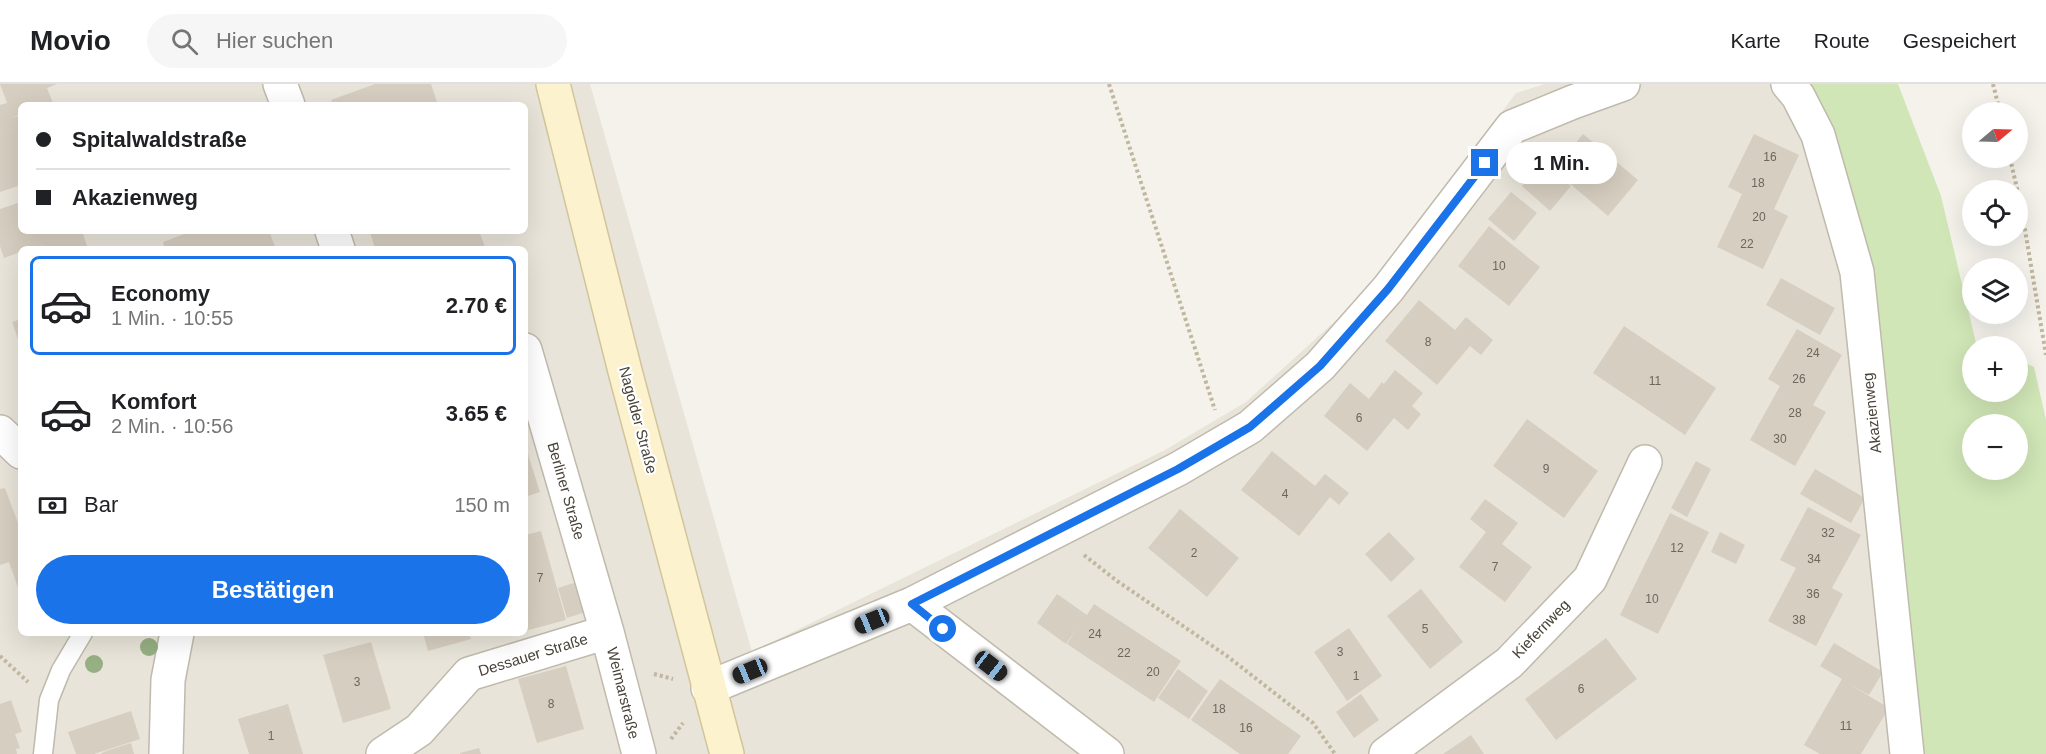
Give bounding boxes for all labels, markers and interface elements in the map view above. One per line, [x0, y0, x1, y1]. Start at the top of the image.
search box [147, 14, 567, 68]
text: Movio [30, 25, 111, 56]
icon: search [168, 25, 201, 58]
text: Hier suchen [216, 28, 333, 53]
text: Karte [1731, 29, 1781, 52]
text: Route [1814, 29, 1870, 52]
text: Gespeichert [1903, 29, 2016, 52]
north arrow [1962, 102, 2028, 168]
map controls [1962, 102, 2028, 480]
text: Spitalwaldstraße [72, 127, 247, 152]
callout: 1 Min. [1506, 142, 1617, 184]
route end [1471, 149, 1498, 176]
house number: 16 [1763, 150, 1777, 164]
text: 1 Min. [1533, 152, 1590, 174]
house number: 18 [1751, 176, 1765, 190]
button: locate [1962, 180, 2028, 246]
text: Akazienweg [72, 185, 198, 210]
house number: 20 [1752, 210, 1766, 224]
house number: 22 [1740, 237, 1754, 251]
button: layers [1962, 258, 2028, 324]
house number: 10 [1492, 259, 1506, 273]
icon: car [39, 279, 93, 333]
text: Economy [111, 281, 210, 306]
text: 2.70 € [446, 293, 507, 318]
text: 1 Min. · 10:55 [111, 307, 233, 329]
house number: 8 [1425, 335, 1432, 349]
button: + [1962, 336, 2028, 402]
house number: 24 [1806, 346, 1820, 360]
street label: Nagolder Straße [616, 365, 661, 475]
house number: 26 [1792, 372, 1806, 386]
street label: Akazienweg [1859, 372, 1884, 454]
house number: 11 [1649, 374, 1662, 388]
icon: car [39, 387, 93, 441]
text: Komfort [111, 389, 197, 414]
text: 3.65 € [446, 401, 507, 426]
house number: 28 [1788, 406, 1802, 420]
house number: 6 [1356, 411, 1363, 425]
button: − [1962, 414, 2028, 480]
text: 2 Min. · 10:56 [111, 415, 233, 437]
house number: 30 [1773, 432, 1787, 446]
street label: Berliner Straße [544, 440, 589, 542]
house number: 9 [1543, 462, 1550, 476]
house number: 4 [1282, 487, 1289, 501]
icon: cash [36, 489, 69, 522]
text: Bar [84, 492, 118, 517]
text: 150 m [454, 494, 510, 516]
house number: 32 [1821, 526, 1835, 540]
house number: 12 [1670, 541, 1684, 555]
house number: 2 [1191, 546, 1198, 560]
house number: 34 [1807, 552, 1821, 566]
button: Bestätigen [36, 555, 510, 624]
house number: 7 [1492, 560, 1499, 574]
house number: 7 [537, 571, 544, 585]
house number: 36 [1806, 587, 1820, 601]
house number: 10 [1645, 592, 1659, 606]
street label: Kiefernweg [1508, 596, 1573, 662]
car [852, 606, 892, 636]
house number: 38 [1792, 613, 1806, 627]
route start [929, 615, 956, 642]
house number: 5 [1422, 622, 1429, 636]
house number: 24 [1088, 627, 1102, 641]
street label: Dessauer Straße [476, 630, 590, 679]
street label: Weimarstraße [604, 645, 643, 740]
house number: 3 [1337, 645, 1344, 659]
house number: 22 [1117, 646, 1131, 660]
car [971, 648, 1011, 684]
car [730, 656, 770, 686]
house number: 20 [1146, 665, 1160, 679]
house number: 1 [1353, 669, 1360, 683]
house number: 3 [354, 675, 361, 689]
house number: 6 [1578, 682, 1585, 696]
house number: 8 [548, 697, 555, 711]
house number: 18 [1212, 702, 1226, 716]
house number: 11 [1840, 719, 1853, 733]
house number: 16 [1239, 721, 1253, 735]
house number: 1 [268, 729, 275, 743]

